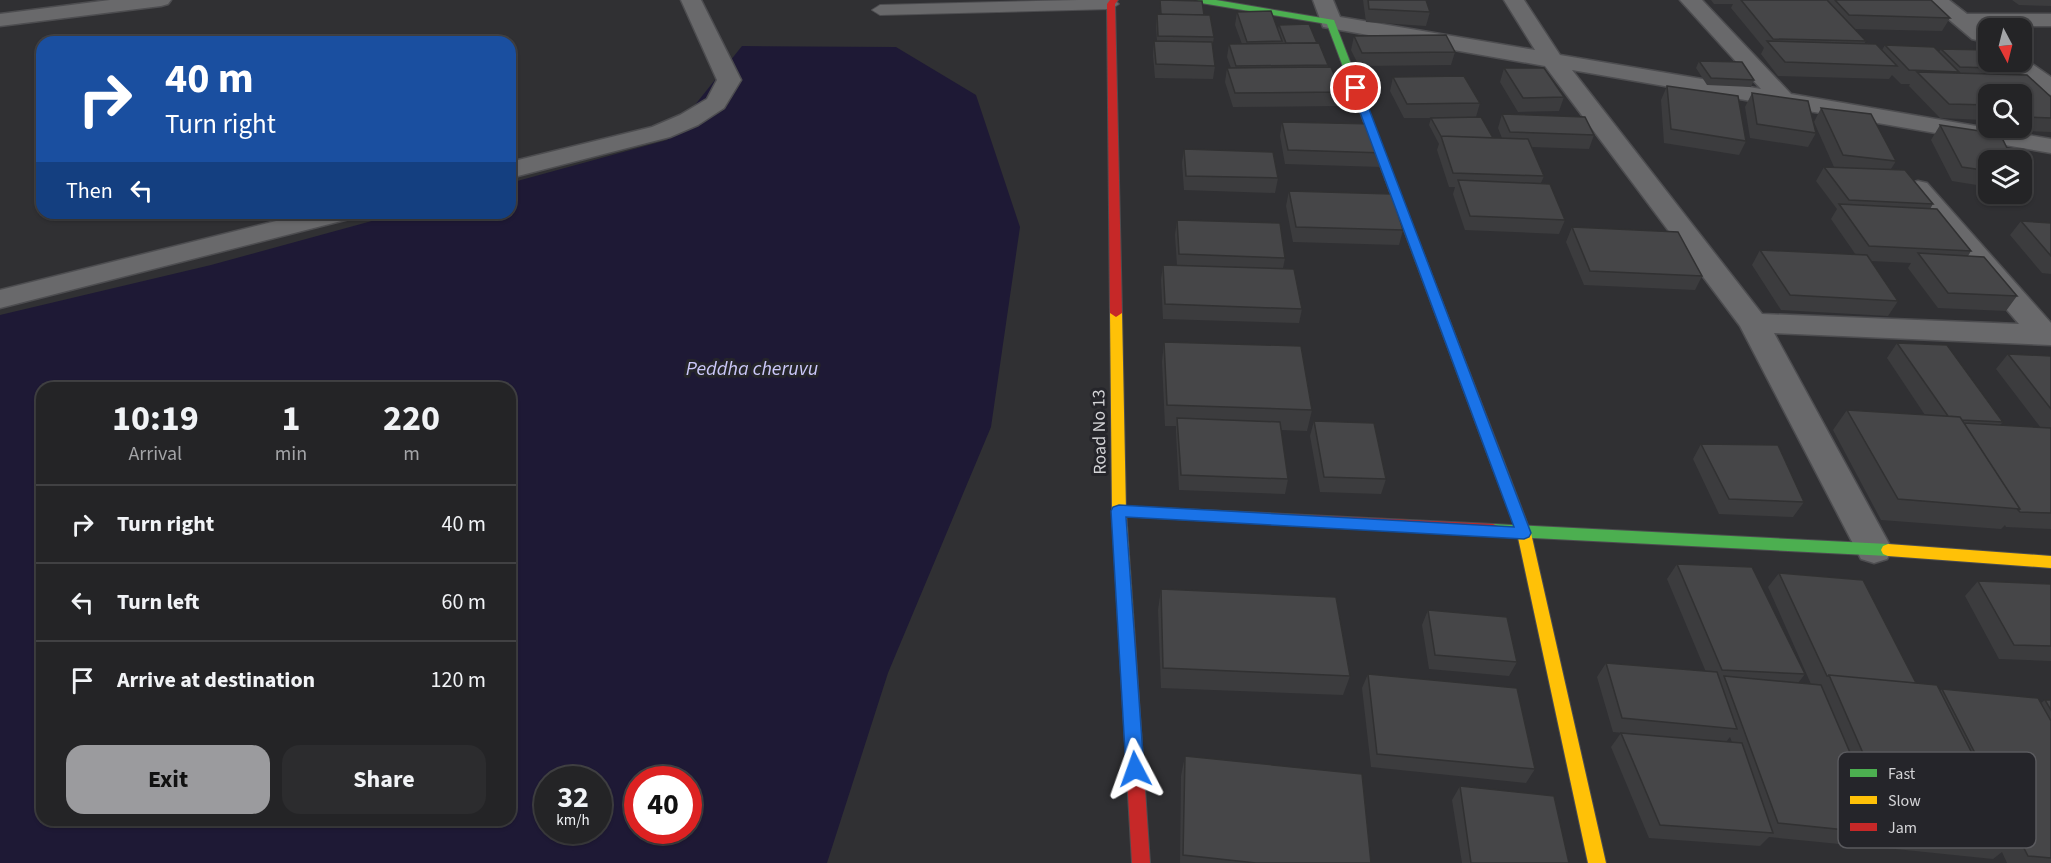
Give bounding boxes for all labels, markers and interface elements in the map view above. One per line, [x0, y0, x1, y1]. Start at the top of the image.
north arrow [1978, 18, 2032, 72]
map controls [1978, 18, 2032, 204]
text: 40 m [165, 49, 254, 109]
icon: right [66, 60, 144, 138]
pin [1330, 62, 1381, 113]
icon: arrive [1339, 71, 1372, 104]
button: search [1978, 84, 2032, 138]
text: Turn right [165, 105, 276, 144]
button: layers [1978, 150, 2032, 204]
icon: left [125, 174, 158, 207]
text: Then [66, 175, 113, 207]
water label: Peddha cheruvu [686, 355, 818, 383]
street label: Road No 13 [1086, 389, 1113, 475]
text: 10:19 [112, 393, 199, 444]
text: 1 [281, 393, 300, 444]
text: 220 [383, 393, 440, 444]
text: Arrival [128, 440, 182, 468]
text: min [275, 440, 307, 468]
text: m [403, 440, 420, 468]
icon: right [66, 508, 99, 541]
text: Turn right [117, 508, 214, 540]
text: 40 m [441, 508, 486, 540]
icon: left [66, 586, 99, 619]
text: Turn left [117, 586, 199, 618]
text: 60 m [441, 586, 486, 618]
icon: arrive [66, 664, 99, 697]
text: Arrive at destination [117, 664, 315, 696]
text: 120 m [431, 664, 486, 696]
position arrow [1103, 737, 1167, 801]
button: Exit [66, 745, 270, 814]
button: Share [282, 745, 486, 814]
legend [1838, 752, 2036, 848]
text: Fast [1888, 763, 1916, 785]
speed limit sign: 40 [624, 766, 702, 844]
text: 32 [557, 776, 589, 819]
text: Slow [1888, 790, 1921, 812]
text: km/h [556, 810, 590, 831]
text: Jam [1888, 817, 1917, 839]

